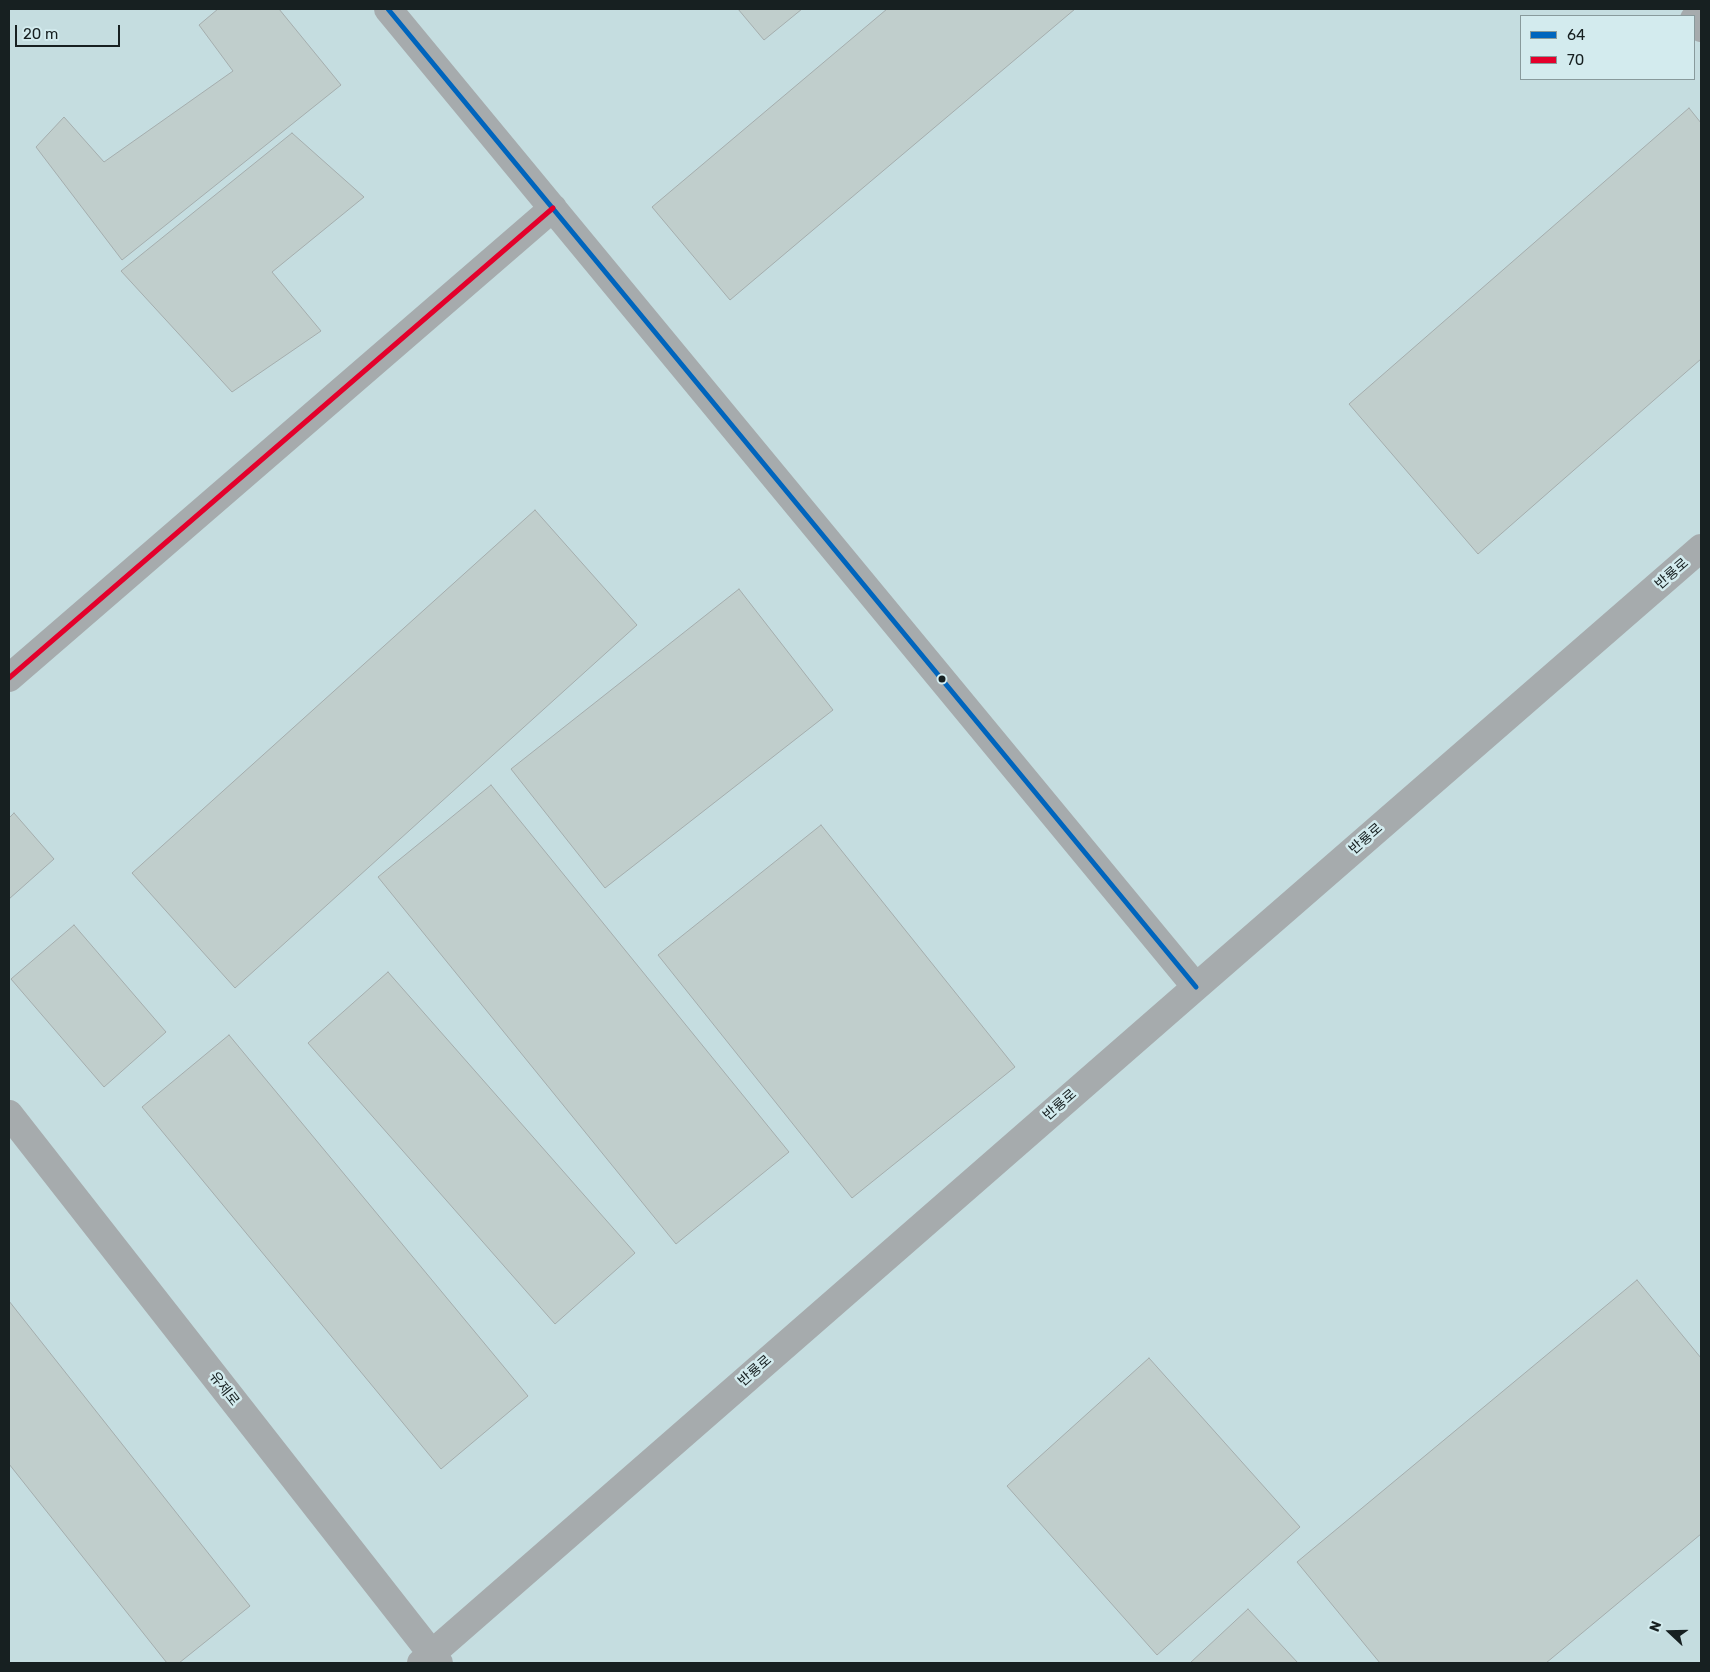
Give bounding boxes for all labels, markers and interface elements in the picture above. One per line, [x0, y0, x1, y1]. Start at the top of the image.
scale bar [18, 15, 122, 47]
legend [1520, 15, 1695, 80]
text: 20 m [23, 25, 58, 43]
text: 64 [1567, 26, 1585, 44]
text: 70 [1567, 51, 1584, 69]
street label: 반룡로 [1652, 555, 1692, 593]
unlabelled marker [937, 674, 947, 684]
street label: 반룡로 [1346, 820, 1386, 858]
street label: 반룡로 [1040, 1086, 1080, 1124]
street label: 반룡로 [735, 1352, 775, 1390]
street label: 유제로 [205, 1369, 243, 1409]
north arrow [1645, 1607, 1695, 1657]
text: N [1646, 1619, 1665, 1634]

